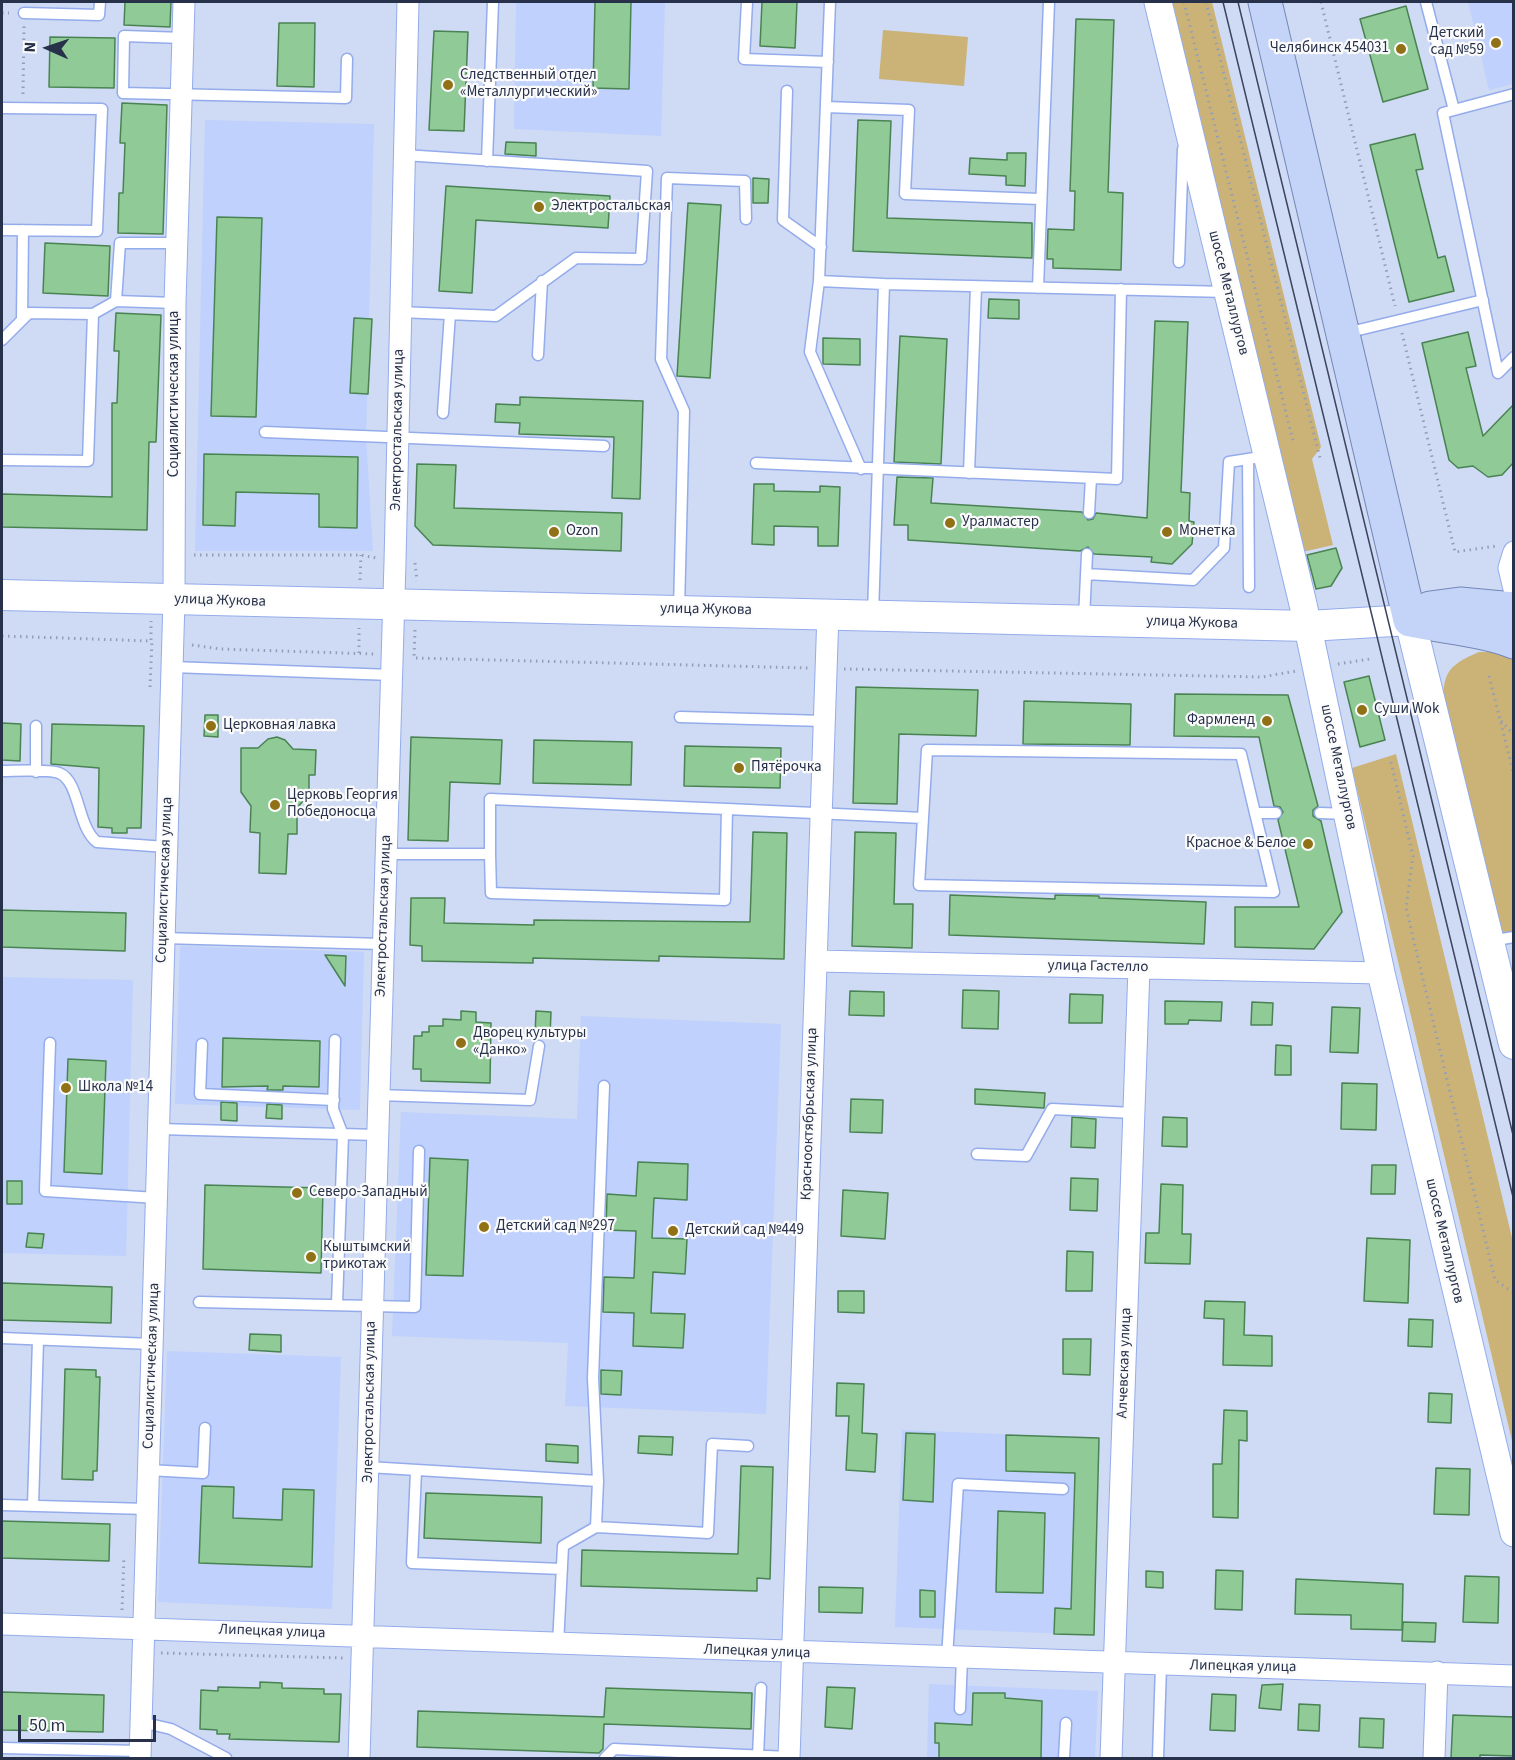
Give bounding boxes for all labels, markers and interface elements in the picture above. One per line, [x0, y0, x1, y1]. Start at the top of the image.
north arrow [18, 18, 78, 78]
place label: Детский сад №59 [1429, 25, 1484, 60]
marker: Детский сад №59 [1489, 36, 1503, 50]
place label: Челябинск 454031 [1270, 40, 1389, 58]
text: N [19, 41, 41, 53]
marker: Челябинск 454031 [1394, 42, 1408, 56]
place label: Следственный отдел «Металлургический» [460, 67, 597, 102]
marker: Следственный отдел «Металлургический» [441, 78, 455, 92]
place label: Электростальская [551, 198, 671, 216]
marker: Электростальская [532, 200, 546, 214]
street label: шоссе Металлургов [1204, 229, 1252, 357]
street label: Социалистическая улица [166, 311, 184, 477]
street label: Электростальская улица [388, 349, 408, 511]
place label: Уралмастер [962, 514, 1039, 532]
marker: Уралмастер [943, 516, 957, 530]
place label: Ozon [566, 523, 598, 541]
place label: Монетка [1179, 523, 1235, 541]
marker: Ozon [547, 525, 561, 539]
marker: Монетка [1160, 525, 1174, 539]
street label: улица Жукова [174, 590, 266, 612]
street label: улица Жукова [660, 600, 752, 620]
street label: улица Жукова [1146, 612, 1238, 634]
place label: Суши Wok [1374, 701, 1439, 719]
street label: шоссе Металлургов [1316, 703, 1360, 831]
marker: Суши Wok [1355, 703, 1369, 717]
place label: Фармленд [1187, 712, 1255, 730]
marker: Фармленд [1260, 714, 1274, 728]
place label: Церковная лавка [223, 717, 336, 735]
marker: Церковная лавка [204, 719, 218, 733]
place label: Пятёрочка [751, 759, 822, 777]
marker: Пятёрочка [732, 761, 746, 775]
place label: Церковь Георгия Победоносца [287, 787, 398, 822]
street label: Социалистическая улица [153, 797, 177, 963]
marker: Церковь Георгия Победоносца [268, 798, 282, 812]
street label: Электростальская улица [372, 835, 396, 997]
place label: Красное & Белое [1186, 835, 1296, 853]
marker: Красное & Белое [1301, 837, 1315, 851]
street label: улица Гастелло [1047, 957, 1149, 977]
place label: Дворец культуры «Данко» [473, 1025, 586, 1060]
street label: Краснооктябрьская улица [798, 1027, 822, 1201]
marker: Дворец культуры «Данко» [454, 1036, 468, 1050]
place label: Школа №14 [78, 1079, 153, 1097]
marker: Школа №14 [59, 1081, 73, 1095]
street label: шоссе Металлургов [1421, 1177, 1467, 1305]
place label: Северо-Западный [309, 1184, 428, 1202]
marker: Северо-Западный [290, 1186, 304, 1200]
place label: Детский сад №297 [496, 1218, 615, 1236]
marker: Детский сад №297 [477, 1220, 491, 1234]
place label: Детский сад №449 [685, 1222, 804, 1240]
marker: Детский сад №449 [666, 1224, 680, 1238]
place label: Кыштымский трикотаж [323, 1239, 411, 1274]
marker: Кыштымский трикотаж [304, 1250, 318, 1264]
street label: Социалистическая улица [140, 1283, 164, 1449]
street label: Алчевская улица [1114, 1307, 1136, 1419]
street label: Электростальская улица [360, 1321, 380, 1483]
street label: Липецкая улица [218, 1621, 326, 1643]
street label: Липецкая улица [703, 1641, 811, 1663]
street label: Липецкая улица [1189, 1657, 1297, 1677]
scale bar [21, 1703, 159, 1741]
text: 50 m [29, 1713, 65, 1738]

